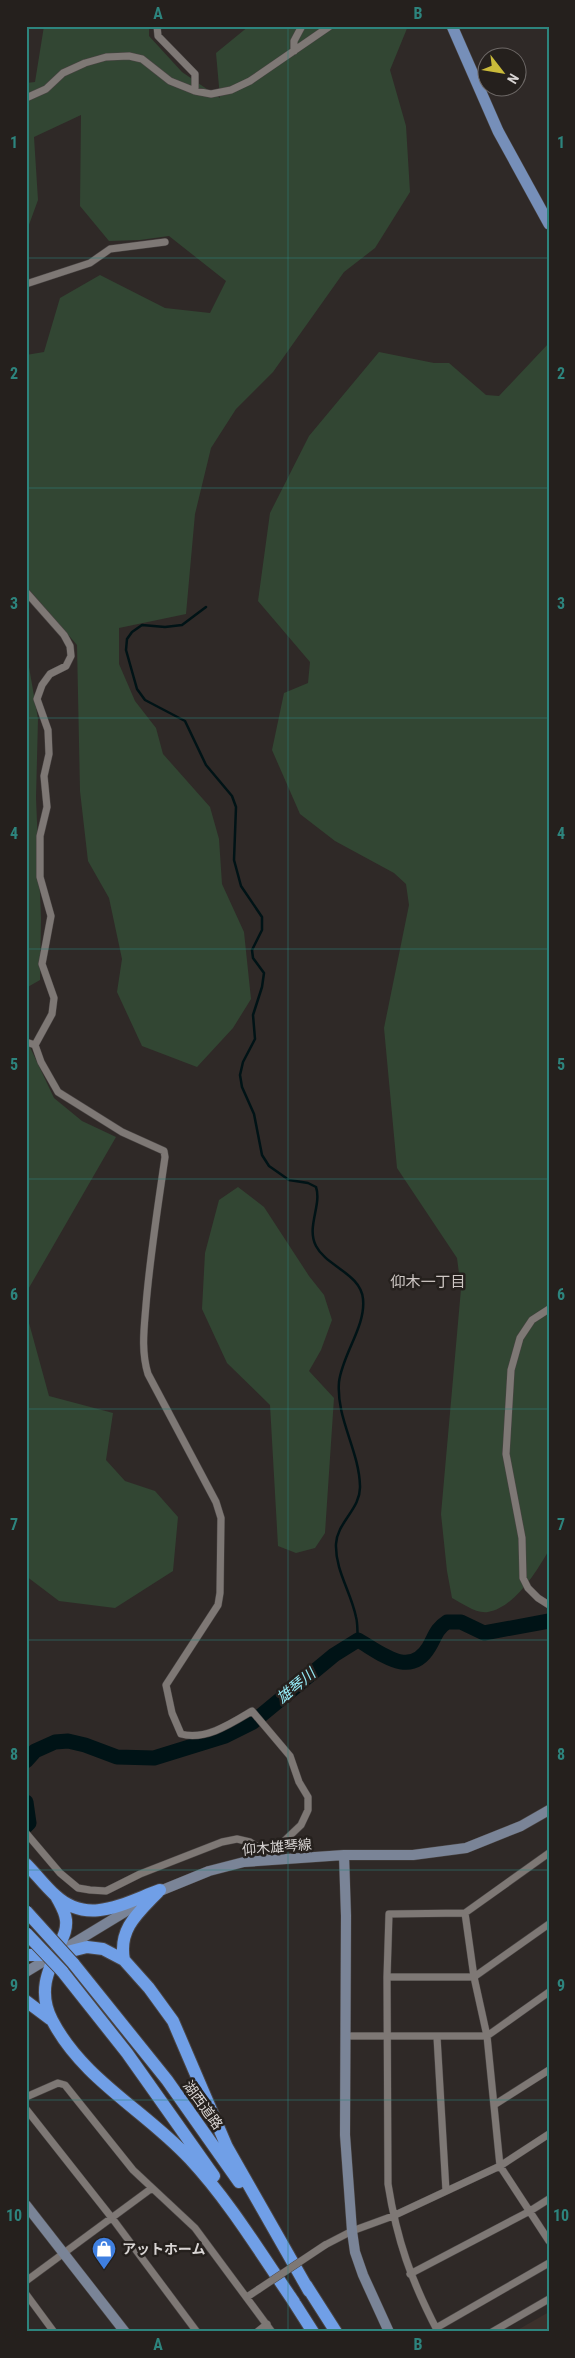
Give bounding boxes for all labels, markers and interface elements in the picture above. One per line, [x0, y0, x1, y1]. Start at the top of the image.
text: A [153, 4, 163, 23]
text: B [414, 4, 423, 23]
north arrow [478, 48, 528, 98]
text: N [504, 71, 522, 86]
text: 1 [10, 133, 18, 152]
text: 1 [557, 133, 565, 152]
text: 2 [10, 364, 18, 383]
text: 2 [557, 364, 565, 383]
text: 3 [10, 594, 18, 613]
text: 3 [557, 594, 565, 613]
text: 4 [10, 824, 18, 843]
text: 4 [557, 824, 565, 843]
text: 5 [10, 1055, 18, 1074]
text: 5 [557, 1055, 565, 1074]
district label: 仰木一丁目 [389, 1273, 466, 1291]
text: 6 [10, 1285, 18, 1304]
text: 6 [557, 1285, 565, 1304]
text: 7 [10, 1515, 18, 1534]
text: 7 [557, 1515, 565, 1534]
water label: 雄琴川 [273, 1663, 321, 1707]
text: 8 [10, 1745, 18, 1764]
text: 8 [557, 1745, 565, 1764]
street label: 仰木雄琴線 [241, 1836, 313, 1858]
text: 9 [10, 1976, 18, 1995]
text: 9 [557, 1976, 565, 1995]
street label: 湖西道路 [180, 2078, 226, 2132]
text: 10 [6, 2206, 22, 2225]
text: 10 [553, 2206, 569, 2225]
shop icon: アットホーム [91, 2236, 117, 2270]
place label: アットホーム [122, 2241, 206, 2257]
text: A [153, 2335, 163, 2354]
text: B [414, 2335, 423, 2354]

